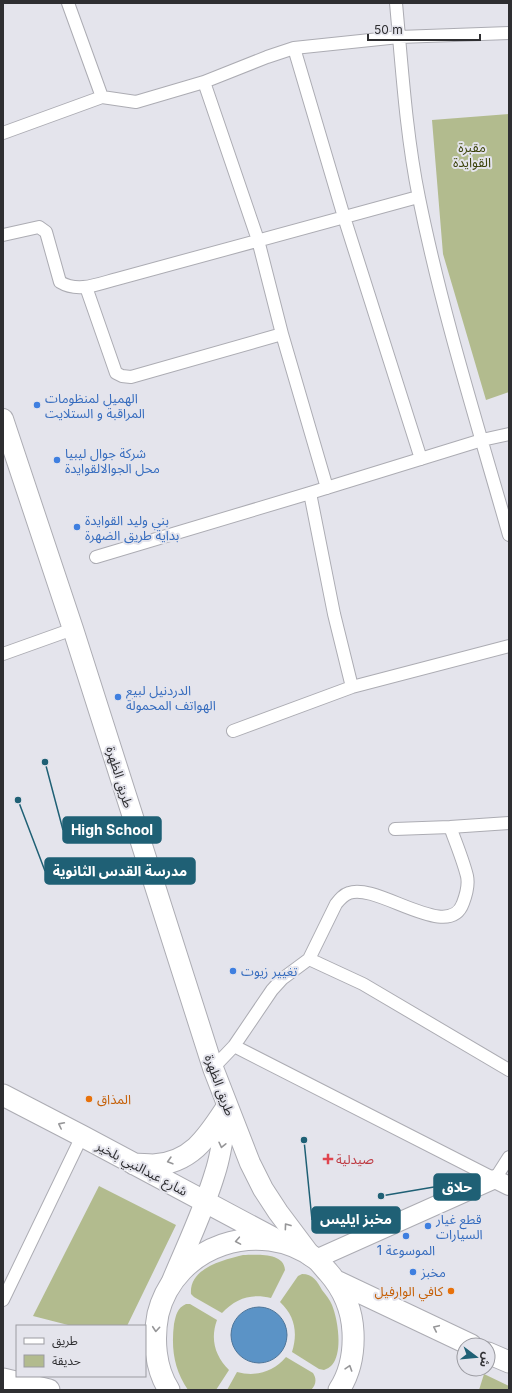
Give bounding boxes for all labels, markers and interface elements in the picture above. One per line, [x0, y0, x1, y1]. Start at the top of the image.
scale bar [368, 16, 480, 42]
text: 50 m [374, 22, 403, 37]
park label: مقبرة القوايدة [453, 139, 491, 170]
place label: الهميل لمنظومات المراقبة و الستلايت [45, 390, 145, 421]
marker: الهميل لمنظومات المراقبة و الستلايت [32, 400, 42, 410]
place label: شركة جوال ليبيا محل الجوالالقوايدة [65, 445, 160, 477]
marker: شركة جوال ليبيا محل الجوالالقوايدة [52, 455, 62, 465]
place label: بني وليد القوايدة بداية طريق الضهرة [85, 512, 179, 544]
marker: بني وليد القوايدة بداية طريق الضهرة [72, 522, 82, 532]
place label: الدردنيل لبيع الهواتف المحمولة [126, 682, 216, 714]
marker: الدردنيل لبيع الهواتف المحمولة [113, 692, 123, 702]
street label: طريق الظهرة [102, 744, 137, 810]
callout: High School [63, 817, 161, 843]
text: High School [71, 821, 153, 838]
callout: مدرسة القدس الثانوية [45, 858, 195, 884]
text: مدرسة القدس الثانوية [53, 862, 187, 880]
place label: تغيير زيوت [241, 963, 298, 979]
marker: تغيير زيوت [228, 966, 238, 976]
street label: طريق الظهرة [201, 1052, 238, 1118]
place label: المذاق [97, 1091, 131, 1107]
marker: المذاق [84, 1094, 94, 1104]
one-way arrow [58, 1122, 65, 1130]
street label: شارع عبدالنبي بلخير [91, 1137, 190, 1201]
one-way arrow [218, 1142, 226, 1149]
place label: صيدلية [336, 1151, 374, 1167]
marker: صيدلية [323, 1154, 333, 1164]
one-way arrow [167, 1156, 174, 1165]
callout: حلاق [434, 1174, 480, 1200]
text: حلاق [442, 1178, 472, 1195]
callout: مخبز ايليس [312, 1207, 400, 1233]
text: مخبز ايليس [320, 1210, 392, 1228]
place label: قطع غيار السيارات [435, 1211, 483, 1242]
marker: قطع غيار السيارات [423, 1221, 433, 1231]
one-way arrow [285, 1223, 292, 1230]
marker: الموسوعة 1 [401, 1231, 411, 1241]
one-way arrow [235, 1236, 241, 1245]
place label: الموسوعة 1 [377, 1242, 435, 1258]
place label: مخبز [420, 1264, 446, 1280]
marker: مخبز [408, 1267, 418, 1277]
place label: كافي الوارفيل [375, 1283, 444, 1302]
marker: كافي الوارفيل [446, 1286, 456, 1296]
legend [16, 1325, 146, 1377]
one-way arrow [432, 1325, 440, 1333]
one-way arrow [151, 1326, 160, 1332]
text: طريق [52, 1333, 78, 1349]
north arrow [456, 1337, 496, 1377]
text: ش [477, 1351, 494, 1369]
text: حديقة [52, 1353, 81, 1368]
one-way arrow [344, 1364, 353, 1371]

